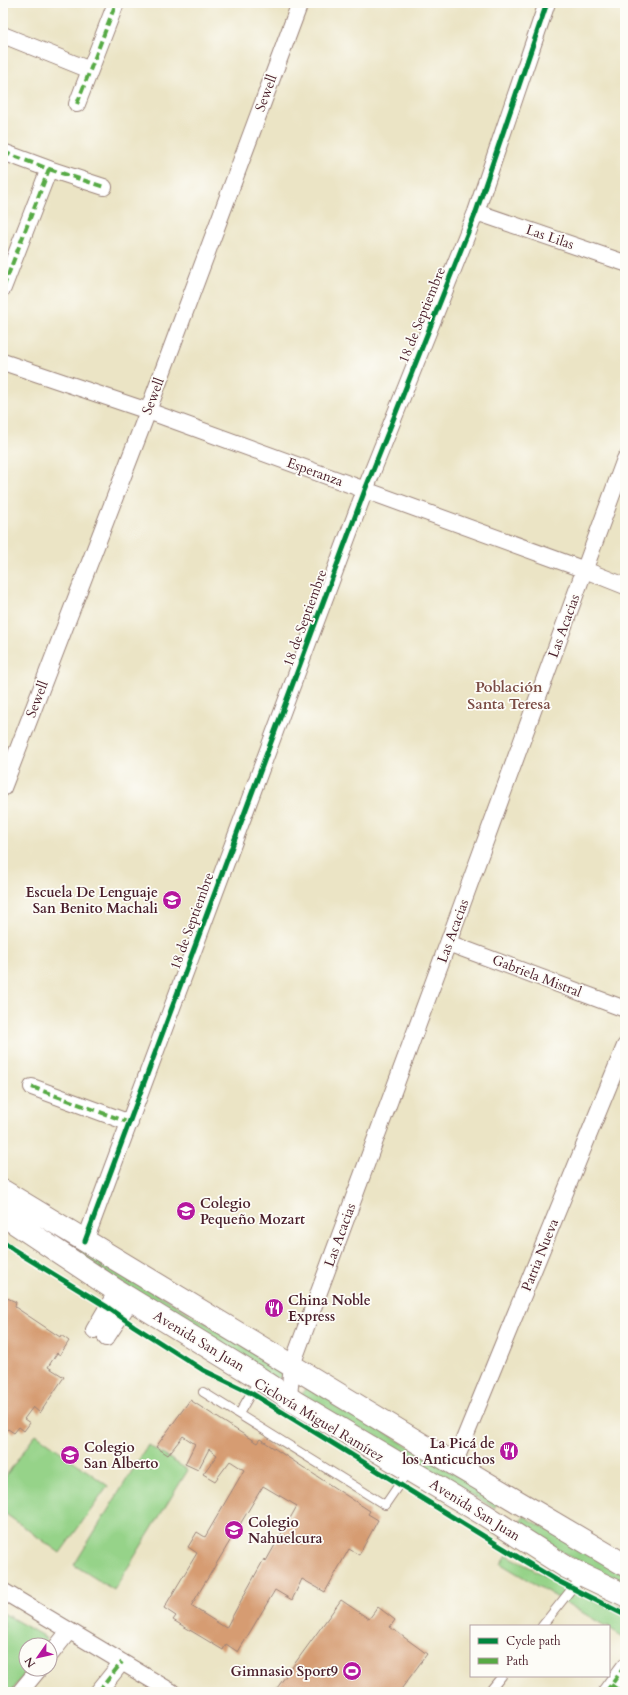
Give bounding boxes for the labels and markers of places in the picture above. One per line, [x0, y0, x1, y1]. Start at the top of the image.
place label: Escuela De Lenguaje San Benito Machali [26, 883, 159, 918]
school or university icon: Escuela De Lenguaje San Benito Machali [161, 889, 183, 911]
place label: Colegio Pequeño Mozart [200, 1194, 305, 1229]
school or university icon: Colegio Pequeño Mozart [175, 1200, 197, 1222]
place label: China Noble Express [288, 1291, 371, 1326]
restaurant icon: China Noble Express [263, 1297, 285, 1319]
place label: La Picá de los Anticuchos [402, 1434, 495, 1469]
place label: Colegio San Alberto [84, 1438, 158, 1473]
restaurant icon: La Picá de los Anticuchos [498, 1440, 520, 1462]
school or university icon: Colegio San Alberto [59, 1444, 81, 1466]
place label: Colegio Nahuelcura [248, 1513, 323, 1548]
school or university icon: Colegio Nahuelcura [223, 1519, 245, 1541]
sports icon: Gimnasio Sport9 [341, 1660, 363, 1682]
place label: Gimnasio Sport9 [231, 1662, 338, 1681]

